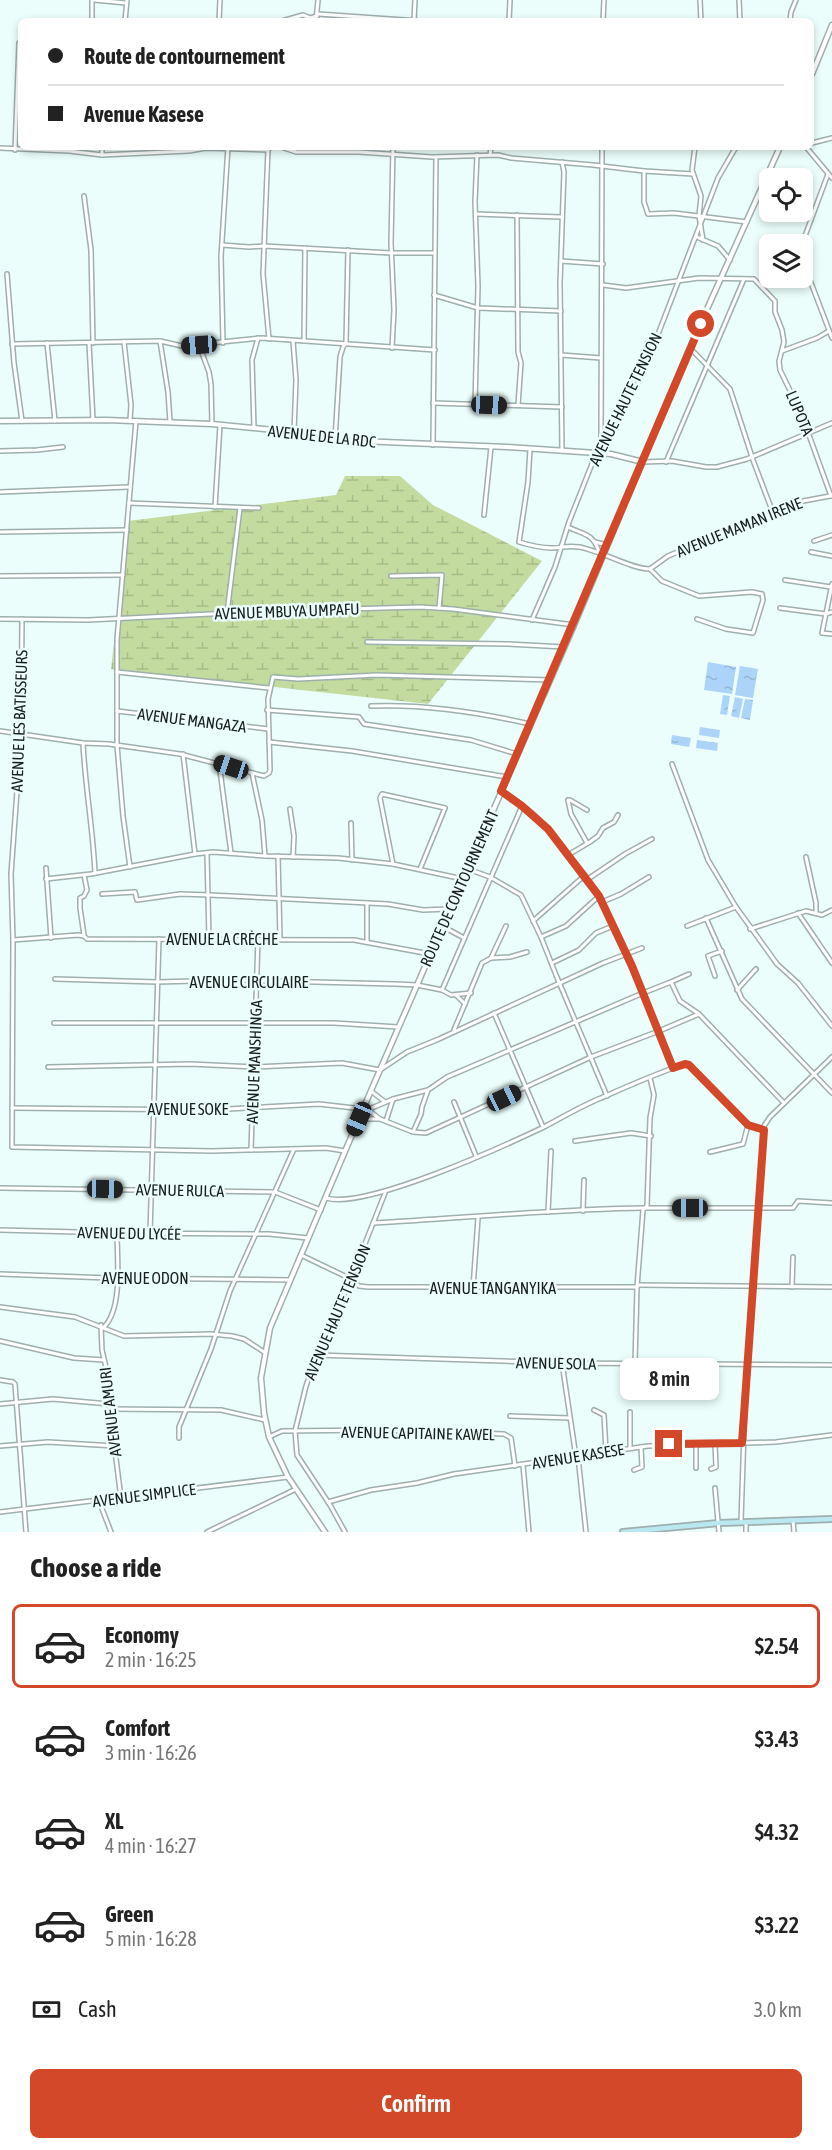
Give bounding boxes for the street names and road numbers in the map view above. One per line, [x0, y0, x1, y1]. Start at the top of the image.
street label: AVENUE HAUTE TENSION [585, 330, 665, 468]
street label: LUPOTA [783, 388, 817, 438]
street label: AVENUE DE LA RDC [267, 421, 377, 451]
street label: AVENUE MAMAN IRENE [674, 493, 805, 560]
street label: AVENUE MBUYA UMPAFU [214, 599, 360, 623]
street label: AVENUE LES BATISSEURS [8, 649, 30, 792]
street label: AVENUE MANGAZA [137, 704, 248, 736]
street label: ROUTE DE CONTOURNEMENT [416, 807, 502, 969]
street label: AVENUE LA CRÈCHE [166, 930, 278, 948]
street label: AVENUE CIRCULAIRE [190, 973, 309, 991]
street label: AVENUE MANSHINGA [243, 1000, 265, 1124]
street label: AVENUE SOKE [148, 1100, 229, 1118]
street label: AVENUE RULCA [136, 1180, 225, 1200]
street label: AVENUE DU LYCÉE [77, 1223, 181, 1243]
street label: AVENUE HAUTE TENSION [300, 1241, 374, 1383]
street label: AVENUE ODON [101, 1269, 189, 1287]
street label: AVENUE TANGANYIKA [430, 1279, 556, 1297]
street label: AVENUE SOLA [516, 1353, 596, 1373]
street label: AVENUE AMURI [96, 1366, 124, 1458]
street label: AVENUE CAPITAINE KAWEL [341, 1423, 496, 1443]
street label: AVENUE KASESE [531, 1440, 625, 1472]
street label: AVENUE SIMPLICE [91, 1480, 197, 1510]

